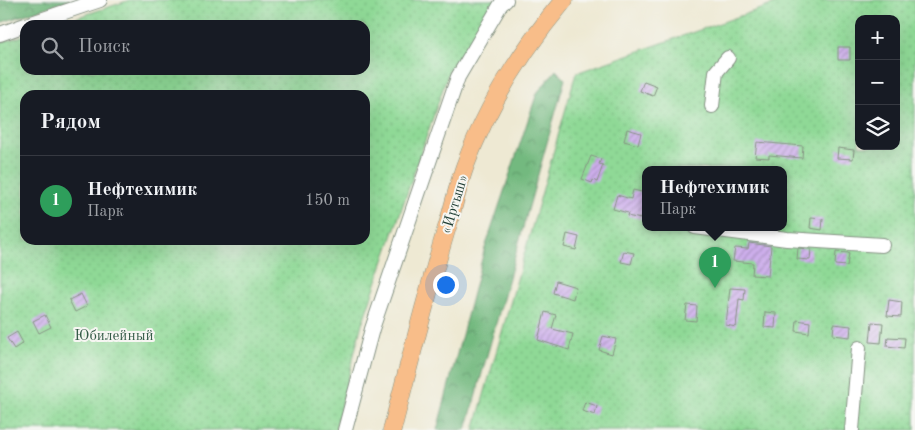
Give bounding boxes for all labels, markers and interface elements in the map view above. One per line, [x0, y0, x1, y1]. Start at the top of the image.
map controls [855, 15, 900, 150]
button: + [855, 15, 900, 60]
search box [20, 20, 370, 75]
icon: search [38, 34, 66, 62]
text: Поиск [78, 38, 130, 57]
button: − [855, 60, 900, 105]
button: layers [855, 105, 900, 150]
text: Рядом [40, 112, 101, 133]
popup [642, 166, 787, 231]
street label: «Иртыш» [439, 173, 472, 236]
text: Нефтехимик [659, 179, 770, 198]
text: Нефтехимик [87, 181, 197, 200]
text: 1 [51, 193, 61, 209]
text: 150 m [305, 193, 350, 209]
text: Парк [659, 202, 696, 218]
text: Парк [87, 204, 124, 220]
pin: 1 [699, 247, 731, 288]
your location [433, 272, 459, 298]
park label: Юбилейный [74, 329, 154, 344]

